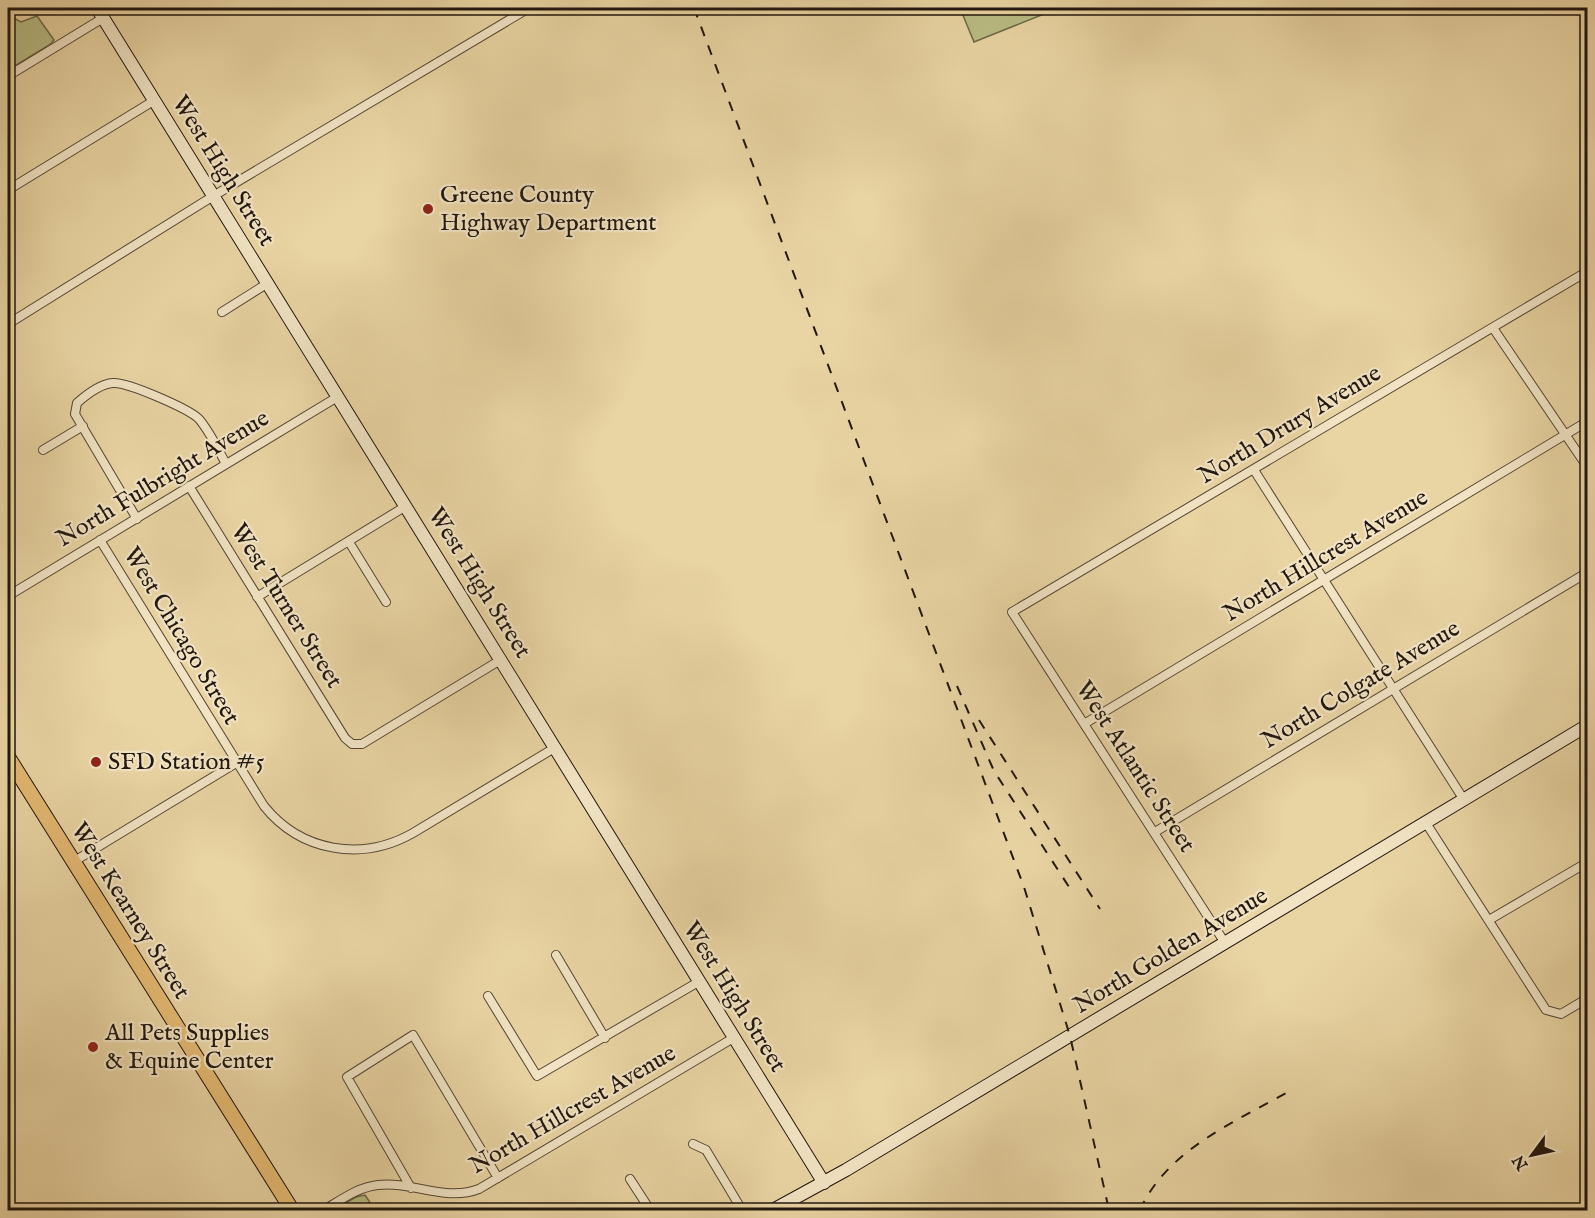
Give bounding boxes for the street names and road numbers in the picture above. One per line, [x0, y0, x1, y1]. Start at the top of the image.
street label: West High Street [164, 90, 282, 252]
street label: North Drury Avenue [1193, 358, 1387, 492]
street label: North Fulbright Avenue [51, 403, 275, 555]
street label: North Hillcrest Avenue [1218, 483, 1434, 629]
street label: West High Street [420, 502, 538, 664]
street label: West Turner Street [223, 518, 349, 694]
street label: West Chicago Street [116, 541, 246, 731]
street label: North Colgate Avenue [1256, 614, 1466, 756]
street label: West Atlantic Street [1068, 675, 1202, 859]
street label: West Kearney Street [63, 817, 197, 1005]
street label: North Golden Avenue [1068, 881, 1274, 1021]
street label: West High Street [675, 916, 793, 1078]
street label: North Hillcrest Avenue [464, 1038, 682, 1182]

